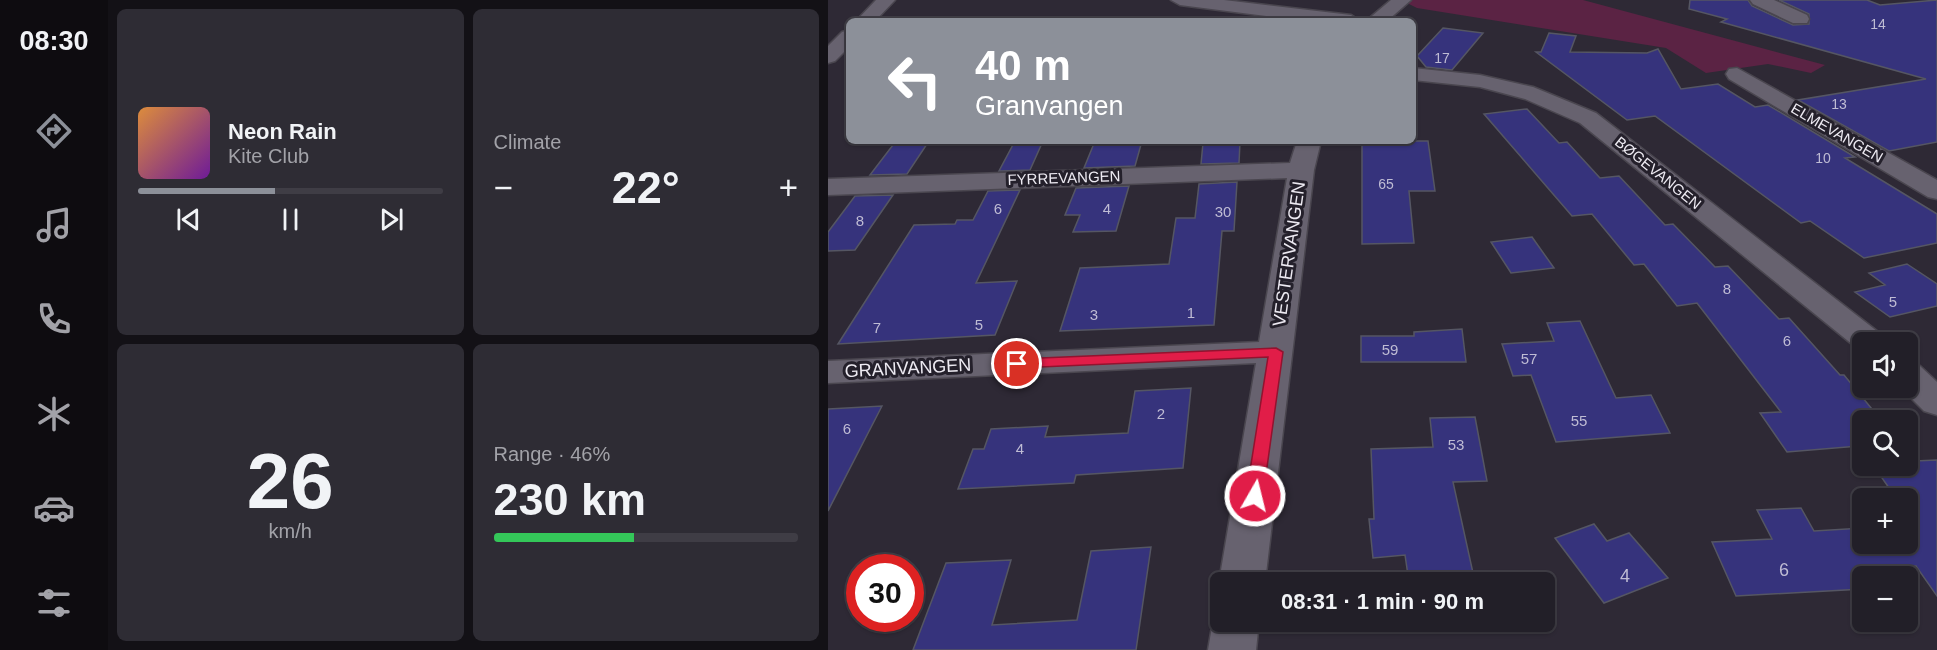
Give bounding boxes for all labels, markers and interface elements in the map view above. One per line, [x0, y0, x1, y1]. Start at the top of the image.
house number: 14 [1870, 16, 1886, 32]
text: 08:30 [19, 26, 89, 56]
icon: left [876, 42, 954, 120]
text: 40 m [975, 42, 1071, 89]
house number: 17 [1434, 50, 1450, 66]
text: Granvangen [975, 91, 1124, 121]
house number: 13 [1831, 96, 1847, 112]
street label: ELMEVANGEN [1788, 99, 1886, 166]
icon: directions [33, 110, 75, 152]
text: Neon Rain [228, 119, 337, 144]
text: Climate [494, 131, 561, 153]
street label: BØGEVANGEN [1612, 133, 1705, 212]
text: Kite Club [228, 145, 309, 167]
house number: 10 [1815, 150, 1831, 166]
text: 22° [612, 162, 680, 213]
street label: FYRREVANGEN [1007, 167, 1121, 188]
text: − [494, 169, 513, 206]
text: + [779, 169, 798, 206]
house number: 65 [1378, 176, 1394, 192]
street label: VESTERVANGEN [1269, 180, 1309, 328]
house number: 6 [994, 200, 1002, 217]
house number: 4 [1103, 200, 1111, 217]
icon: previous [172, 203, 205, 236]
icon: pause [274, 203, 307, 236]
icon: next [375, 203, 408, 236]
house number: 30 [1215, 203, 1231, 220]
icon: music [33, 204, 75, 246]
house number: 8 [856, 212, 864, 229]
house number: 8 [1723, 280, 1731, 297]
house number: 5 [1889, 293, 1897, 310]
icon: phone [33, 298, 75, 340]
house number: 1 [1187, 304, 1195, 321]
house number: 3 [1090, 306, 1098, 323]
house number: 5 [975, 316, 983, 333]
house number: 7 [873, 319, 881, 336]
house number: 6 [1783, 332, 1791, 349]
map controls [1852, 332, 1918, 632]
button: sound [1852, 332, 1918, 398]
pin [991, 338, 1042, 389]
house number: 59 [1382, 341, 1398, 358]
icon: arrive [1000, 347, 1033, 380]
house number: 57 [1521, 350, 1537, 367]
street label: GRANVANGEN [844, 355, 972, 381]
icon: climate [33, 393, 75, 435]
house number: 2 [1157, 405, 1165, 422]
button: search [1852, 410, 1918, 476]
house number: 55 [1571, 412, 1587, 429]
house number: 6 [843, 420, 851, 437]
house number: 53 [1448, 436, 1464, 453]
text: 26 [247, 437, 334, 525]
house number: 4 [1016, 440, 1024, 457]
text: Range · 46% [494, 443, 610, 465]
position arrow [1223, 464, 1287, 528]
text: 230 km [494, 474, 646, 525]
icon: car [33, 487, 75, 529]
button: + [1852, 488, 1918, 554]
text: km/h [269, 520, 312, 542]
speed limit sign: 30 [846, 554, 924, 632]
house number: 6 [1779, 560, 1789, 580]
house number: 4 [1620, 566, 1630, 586]
button: − [1852, 566, 1918, 632]
icon: filters [33, 582, 75, 624]
text: 08:31 · 1 min · 90 m [1281, 589, 1484, 614]

